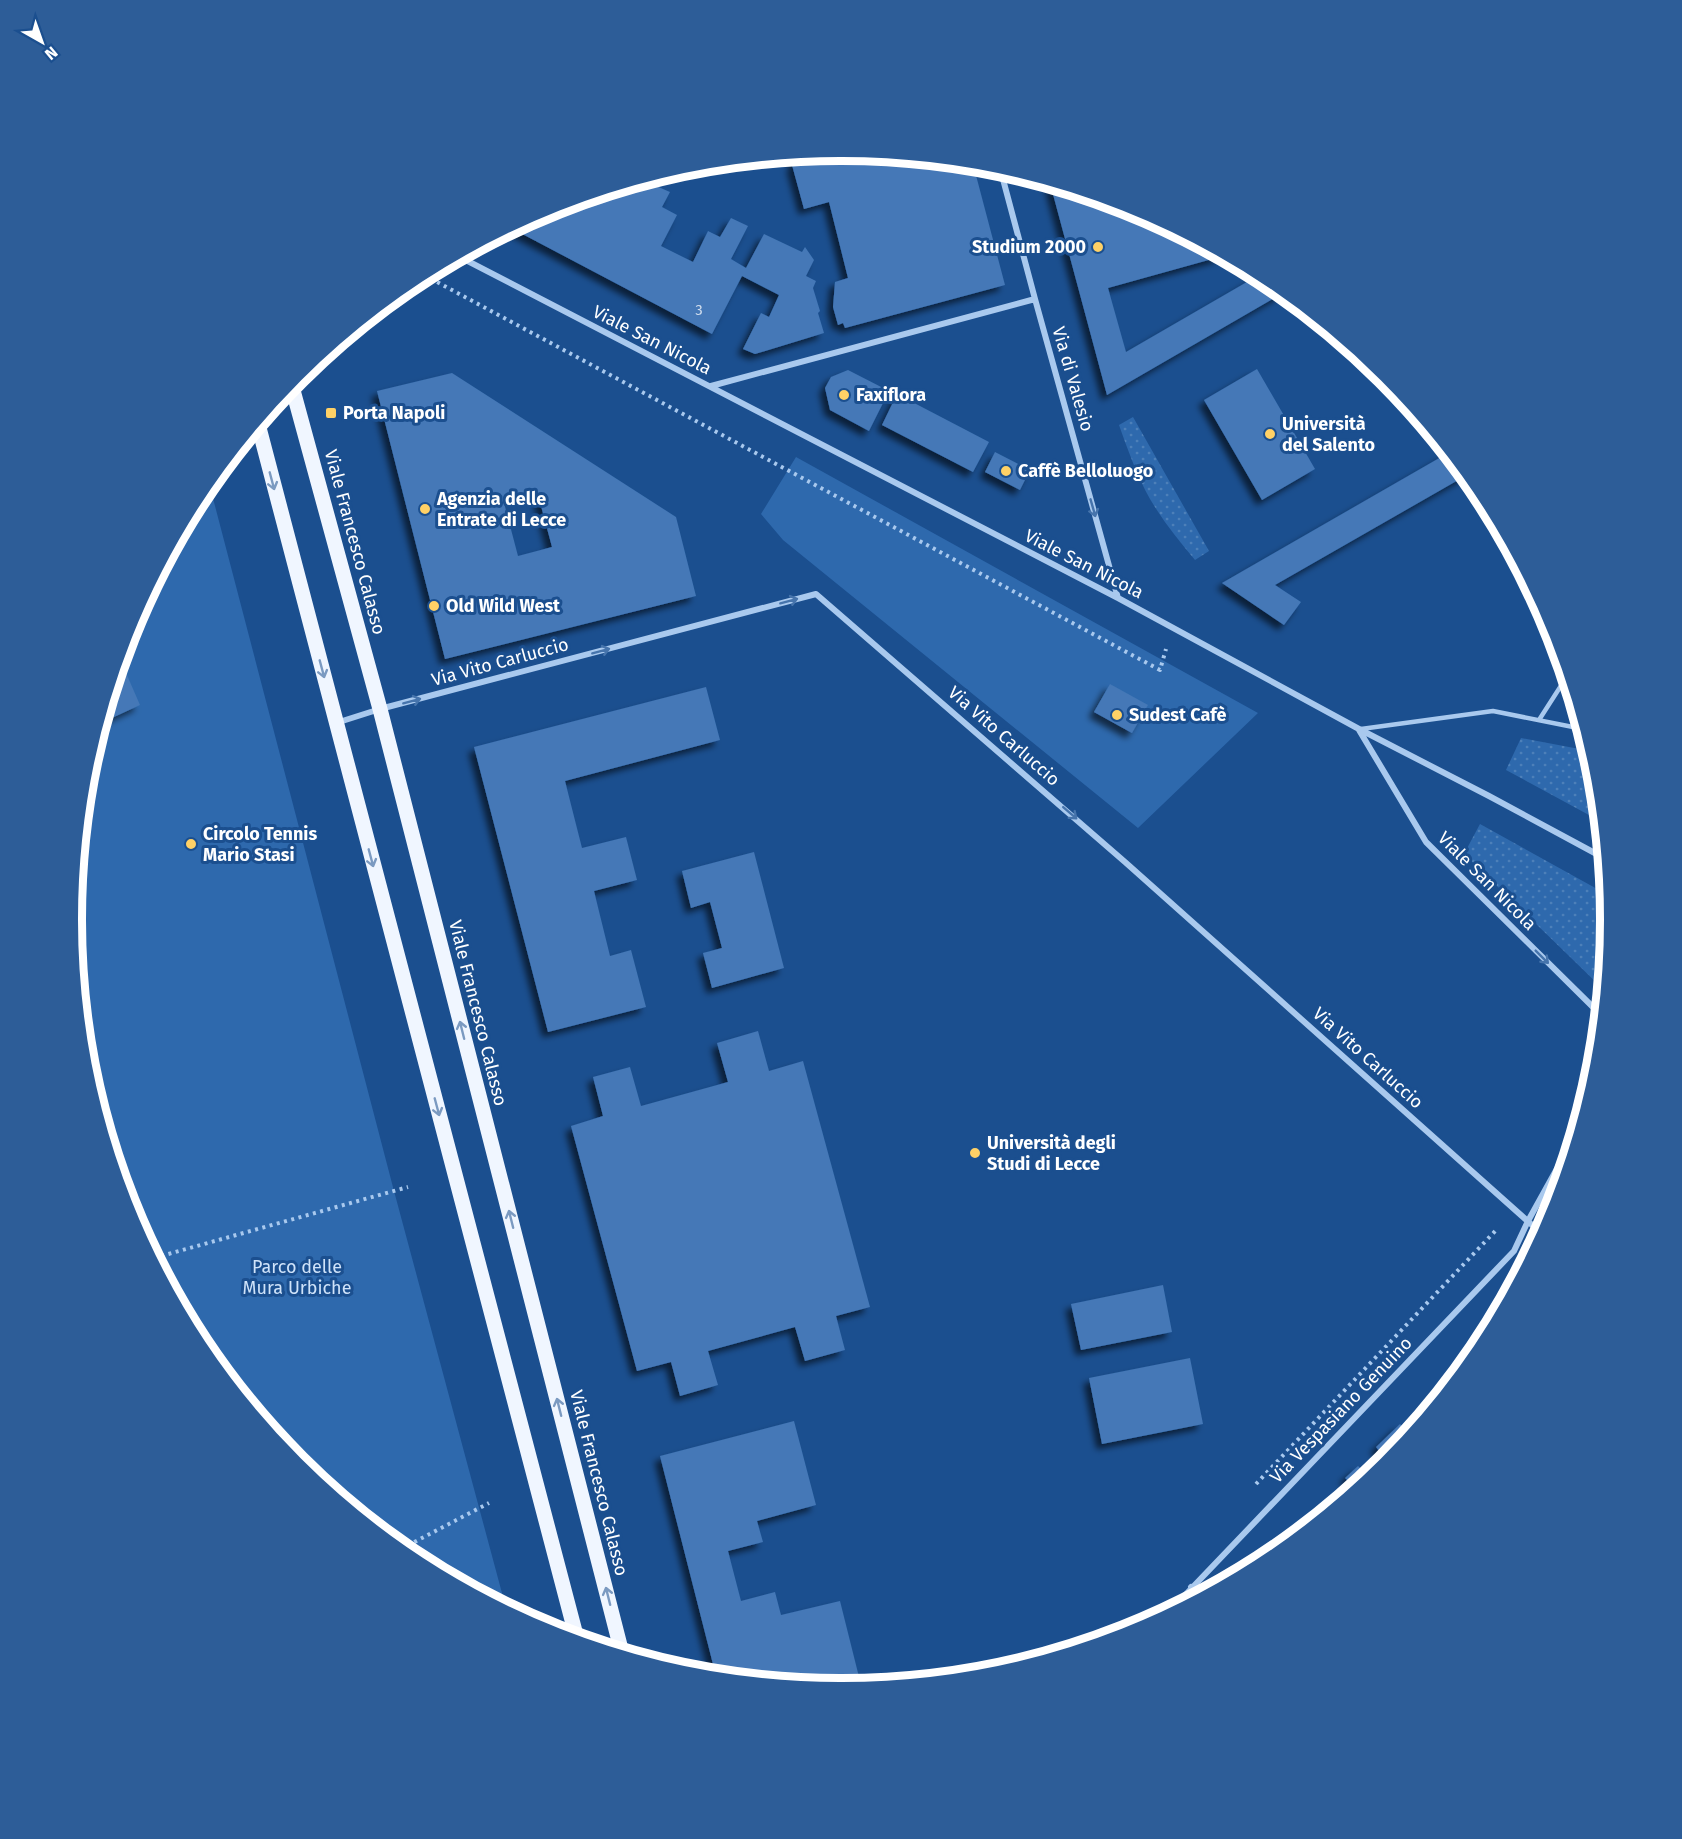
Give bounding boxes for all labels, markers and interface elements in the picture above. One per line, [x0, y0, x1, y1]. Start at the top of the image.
north arrow [12, 12, 72, 72]
text: N [41, 42, 61, 64]
place label: Studium 2000 [972, 236, 1086, 258]
marker: Studium 2000 [1091, 240, 1105, 254]
street label: Viale San Nicola [589, 301, 715, 379]
house number: 3 [695, 301, 703, 319]
street label: Via di Valesio [1048, 324, 1098, 434]
place label: Faxiflora [856, 384, 926, 406]
marker: Faxiflora [837, 388, 851, 402]
place label: Porta Napoli [343, 402, 445, 424]
marker: Porta Napoli [324, 406, 338, 420]
place label: Università del Salento [1282, 413, 1375, 456]
marker: Università del Salento [1263, 427, 1277, 441]
street label: Viale Francesco Calasso [320, 447, 390, 637]
place label: Caffè Belloluogo [1018, 460, 1153, 482]
marker: Caffè Belloluogo [999, 464, 1013, 478]
one-way arrow [267, 471, 279, 490]
place label: Agenzia delle Entrate di Lecce [436, 488, 566, 531]
one-way arrow [1088, 498, 1099, 517]
marker: Agenzia delle Entrate di Lecce [418, 502, 432, 516]
street label: Viale San Nicola [1021, 525, 1147, 603]
place label: Old Wild West [446, 595, 561, 617]
one-way arrow [779, 595, 798, 607]
marker: Old Wild West [427, 599, 441, 613]
street label: Via Vito Carluccio [429, 633, 571, 691]
one-way arrow [591, 645, 610, 656]
one-way arrow [316, 659, 328, 678]
street label: Via Vito Carluccio [944, 681, 1064, 791]
one-way arrow [402, 695, 421, 706]
place label: Sudest Cafè [1129, 704, 1226, 726]
marker: Sudest Cafè [1110, 708, 1124, 722]
one-way arrow [1062, 806, 1077, 820]
place label: Circolo Tennis Mario Stasi [203, 823, 317, 866]
street label: Viale San Nicola [1433, 827, 1541, 935]
marker: Circolo Tennis Mario Stasi [184, 837, 198, 851]
one-way arrow [366, 848, 378, 867]
street label: Viale Francesco Calasso [444, 918, 512, 1108]
one-way arrow [1535, 950, 1550, 964]
street label: Via Vito Carluccio [1308, 1003, 1428, 1113]
one-way arrow [456, 1020, 468, 1039]
one-way arrow [432, 1098, 443, 1117]
place label: Università degli Studi di Lecce [987, 1132, 1116, 1175]
marker: Università degli Studi di Lecce [968, 1146, 982, 1160]
one-way arrow [504, 1209, 516, 1228]
park label: Parco delle Mura Urbiche [243, 1256, 351, 1299]
street label: Via Vespasiano Genuino [1265, 1332, 1417, 1488]
street label: Viale Francesco Calasso [565, 1388, 633, 1578]
one-way arrow [553, 1398, 565, 1417]
one-way arrow [601, 1587, 613, 1606]

